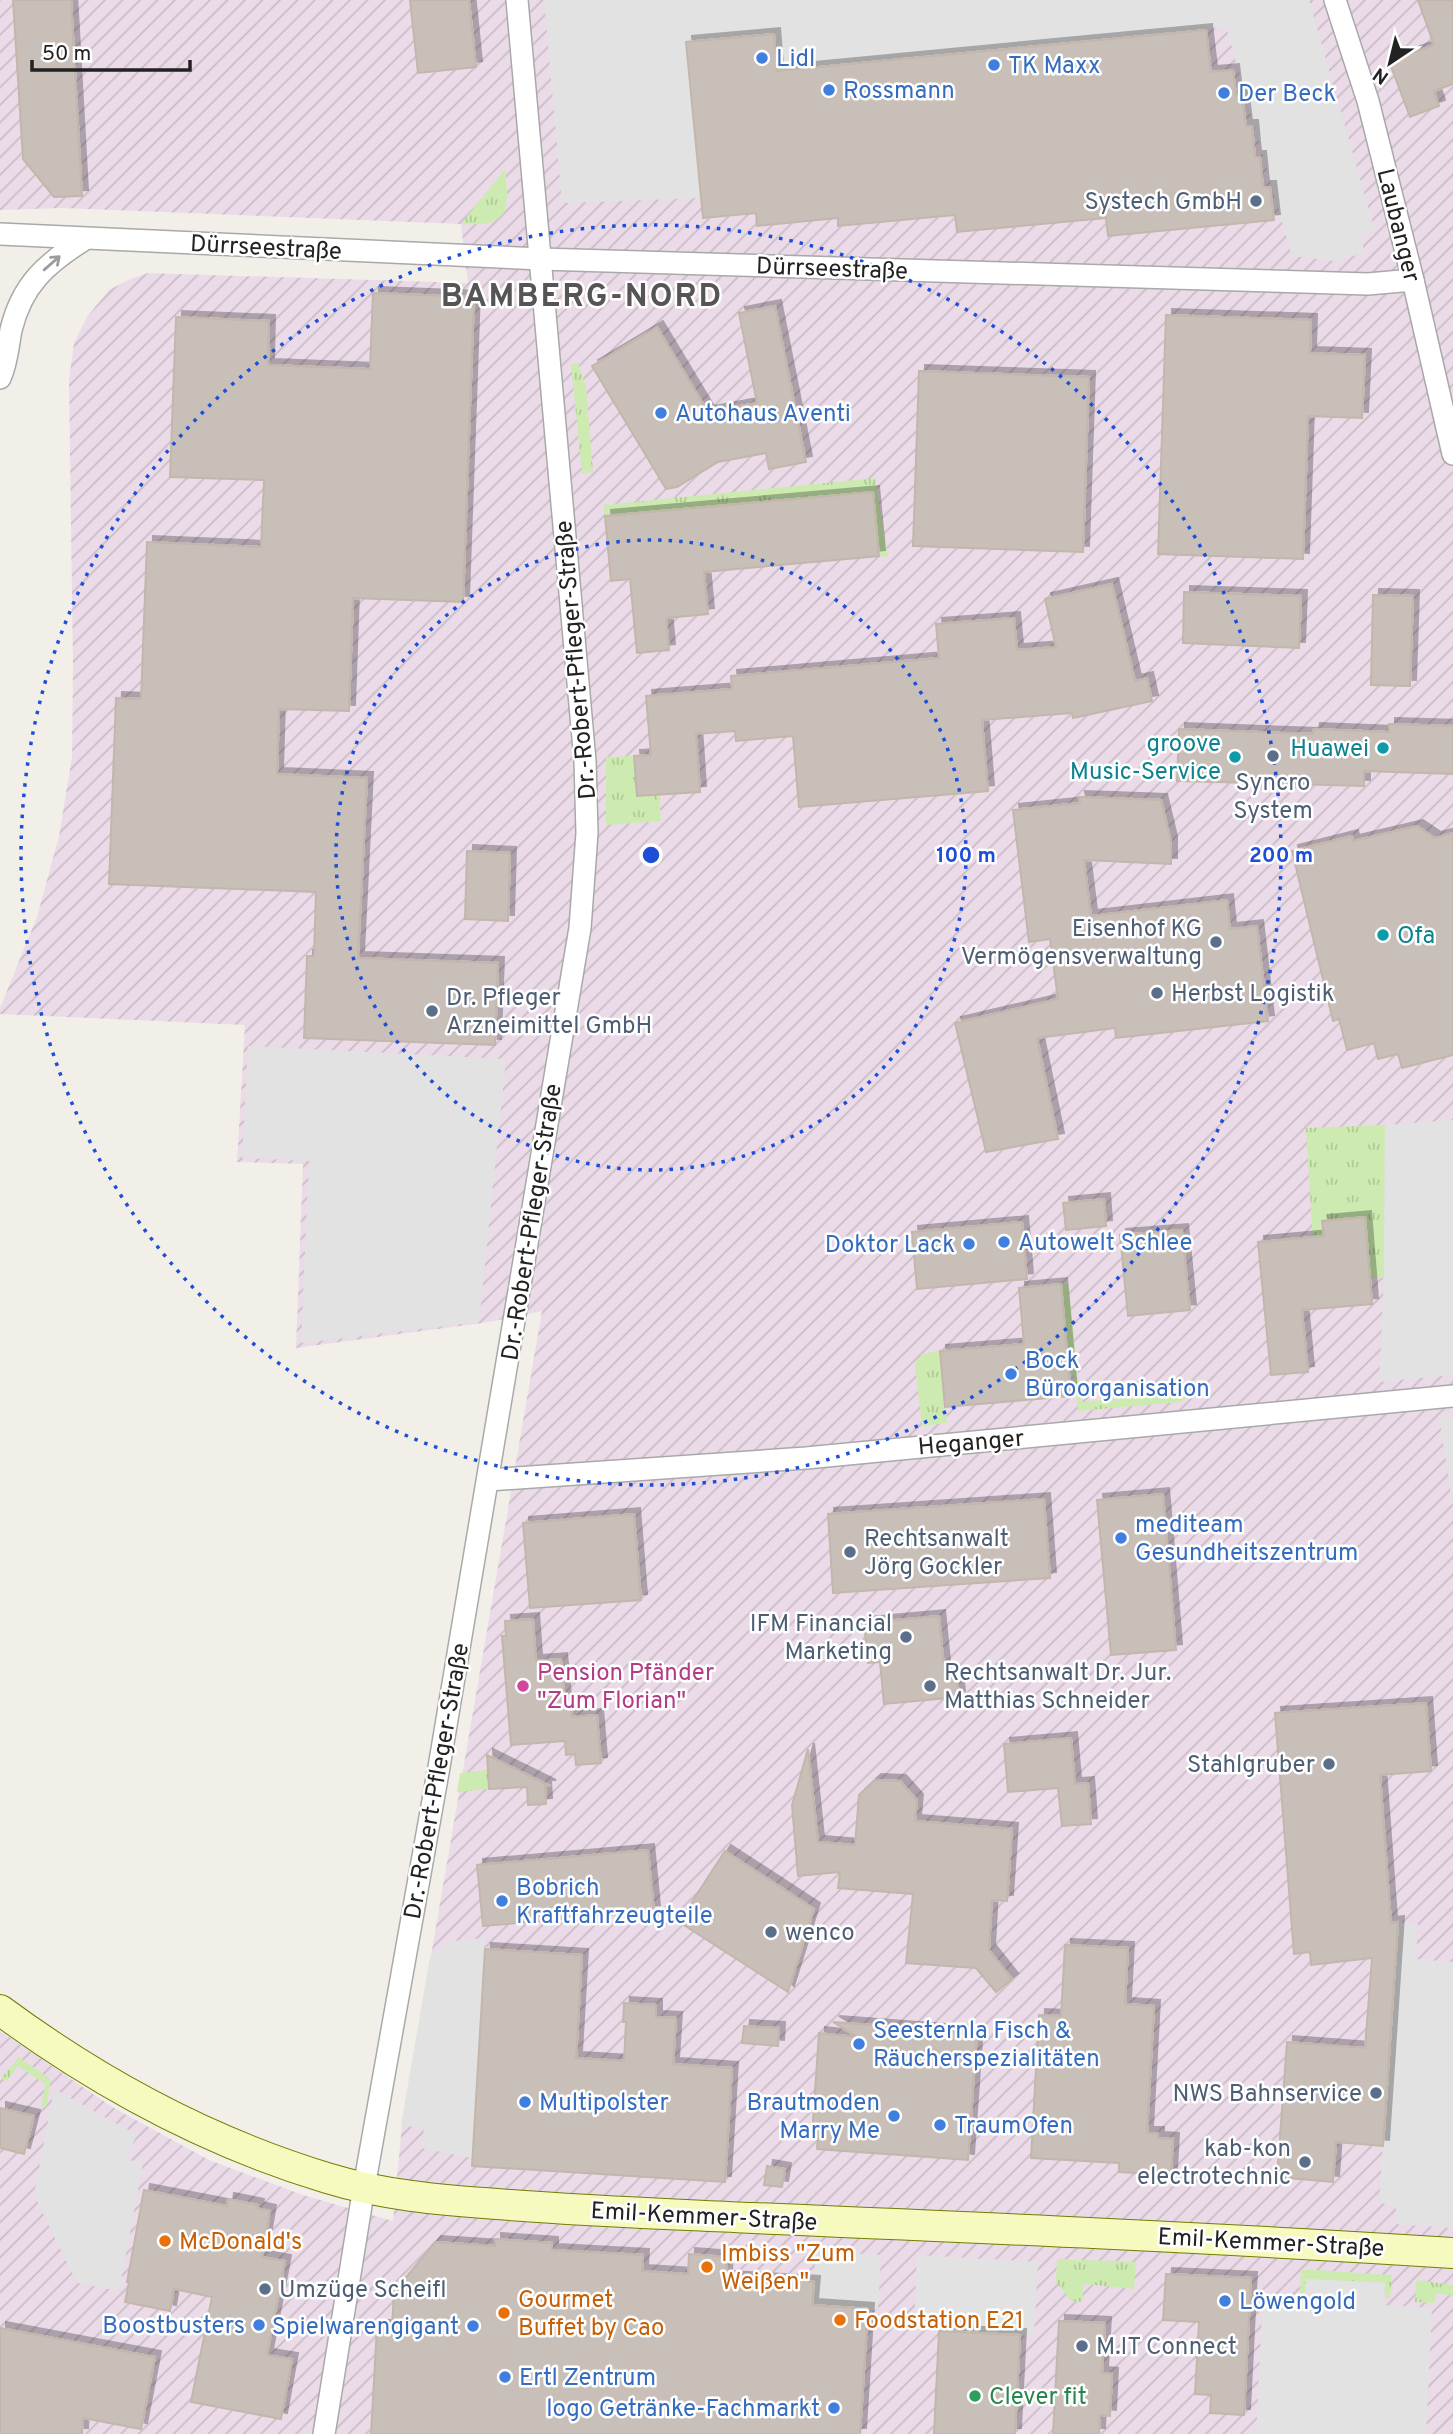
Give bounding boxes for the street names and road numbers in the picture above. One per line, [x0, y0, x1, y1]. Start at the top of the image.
street label: Laubanger [1368, 166, 1426, 285]
street label: Dürrseestraße [189, 230, 343, 268]
street label: Dürrseestraße [755, 252, 908, 288]
street label: Dr.-Robert-Pfleger-Straße [550, 519, 604, 801]
street label: Dr.-Robert-Pfleger-Straße [496, 1082, 570, 1363]
street label: Heganger [917, 1424, 1026, 1464]
street label: Dr.-Robert-Pfleger-Straße [399, 1641, 477, 1922]
street label: Emil-Kemmer-Straße [590, 2197, 818, 2239]
street label: Emil-Kemmer-Straße [1157, 2223, 1385, 2265]

